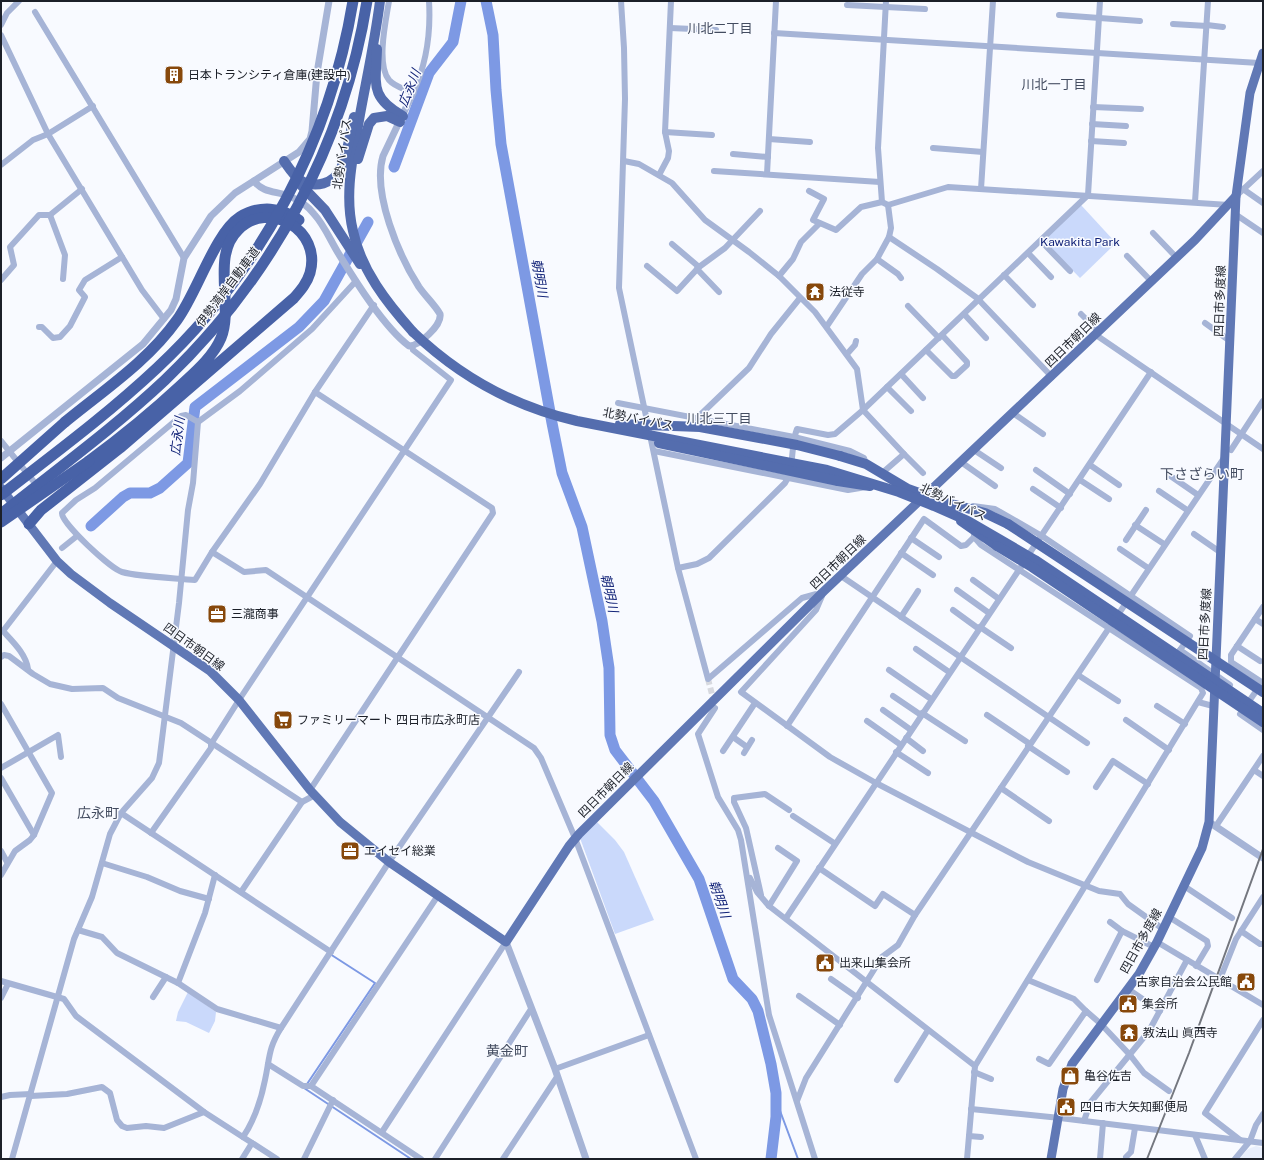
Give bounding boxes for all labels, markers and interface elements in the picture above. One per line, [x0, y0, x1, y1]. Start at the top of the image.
district label: 川北二丁目 [687, 21, 753, 36]
building icon: 日本トランシティ倉庫(建設中) [163, 64, 185, 86]
water label: 広永川 [395, 65, 424, 109]
place label: 日本トランシティ倉庫(建設中) [188, 68, 351, 82]
district label: 川北一丁目 [1021, 77, 1087, 92]
street label: 北勢バイパス [330, 117, 354, 191]
park label: Kawakita Park [1040, 235, 1120, 249]
street label: 伊勢湾岸自動車道 [194, 244, 262, 330]
water label: 朝明川 [529, 258, 551, 301]
street label: 四日市多度線 [1212, 265, 1228, 337]
temple icon: 法従寺 [804, 281, 826, 303]
place label: 法従寺 [829, 285, 865, 299]
street label: 四日市朝日線 [1042, 310, 1104, 370]
street label: 北勢バイパス [601, 405, 675, 433]
district label: 川北三丁目 [686, 411, 752, 426]
water label: 広永川 [168, 414, 188, 456]
district label: 下さざらい町 [1160, 466, 1244, 482]
street label: 北勢バイパス [918, 480, 988, 524]
street label: 四日市朝日線 [807, 532, 869, 592]
water label: 朝明川 [598, 572, 621, 616]
street label: 四日市多度線 [1196, 588, 1214, 660]
office icon: 三瀧商事 [206, 603, 228, 625]
place label: 三瀧商事 [231, 607, 279, 621]
street label: 四日市朝日線 [161, 620, 227, 674]
supermarket icon: ファミリーマート 四日市広永町店 [272, 709, 294, 731]
place label: ファミリーマート 四日市広永町店 [297, 713, 480, 727]
street label: 四日市朝日線 [576, 760, 636, 820]
district label: 広永町 [77, 805, 119, 821]
office icon: エイセイ総業 [339, 840, 361, 862]
place label: エイセイ総業 [364, 844, 436, 858]
water label: 朝明川 [706, 878, 734, 922]
street label: 四日市多度線 [1117, 906, 1165, 976]
public building icon: 出来山集会所 [814, 952, 836, 974]
place label: 出来山集会所 [839, 956, 911, 970]
public building icon: 古家自治会公民館 [1235, 971, 1257, 993]
place label: 古家自治会公民館 [1136, 975, 1232, 989]
public building icon: 集会所 [1117, 993, 1139, 1015]
place label: 集会所 [1142, 997, 1178, 1011]
temple icon: 教法山 眞西寺 [1118, 1022, 1140, 1044]
place label: 教法山 眞西寺 [1143, 1026, 1218, 1040]
district label: 黄金町 [486, 1043, 528, 1059]
shop icon: 亀谷佐吉 [1059, 1065, 1081, 1087]
place label: 亀谷佐吉 [1084, 1069, 1132, 1083]
public building icon: 四日市大矢知郵便局 [1055, 1096, 1077, 1118]
place label: 四日市大矢知郵便局 [1080, 1100, 1188, 1114]

